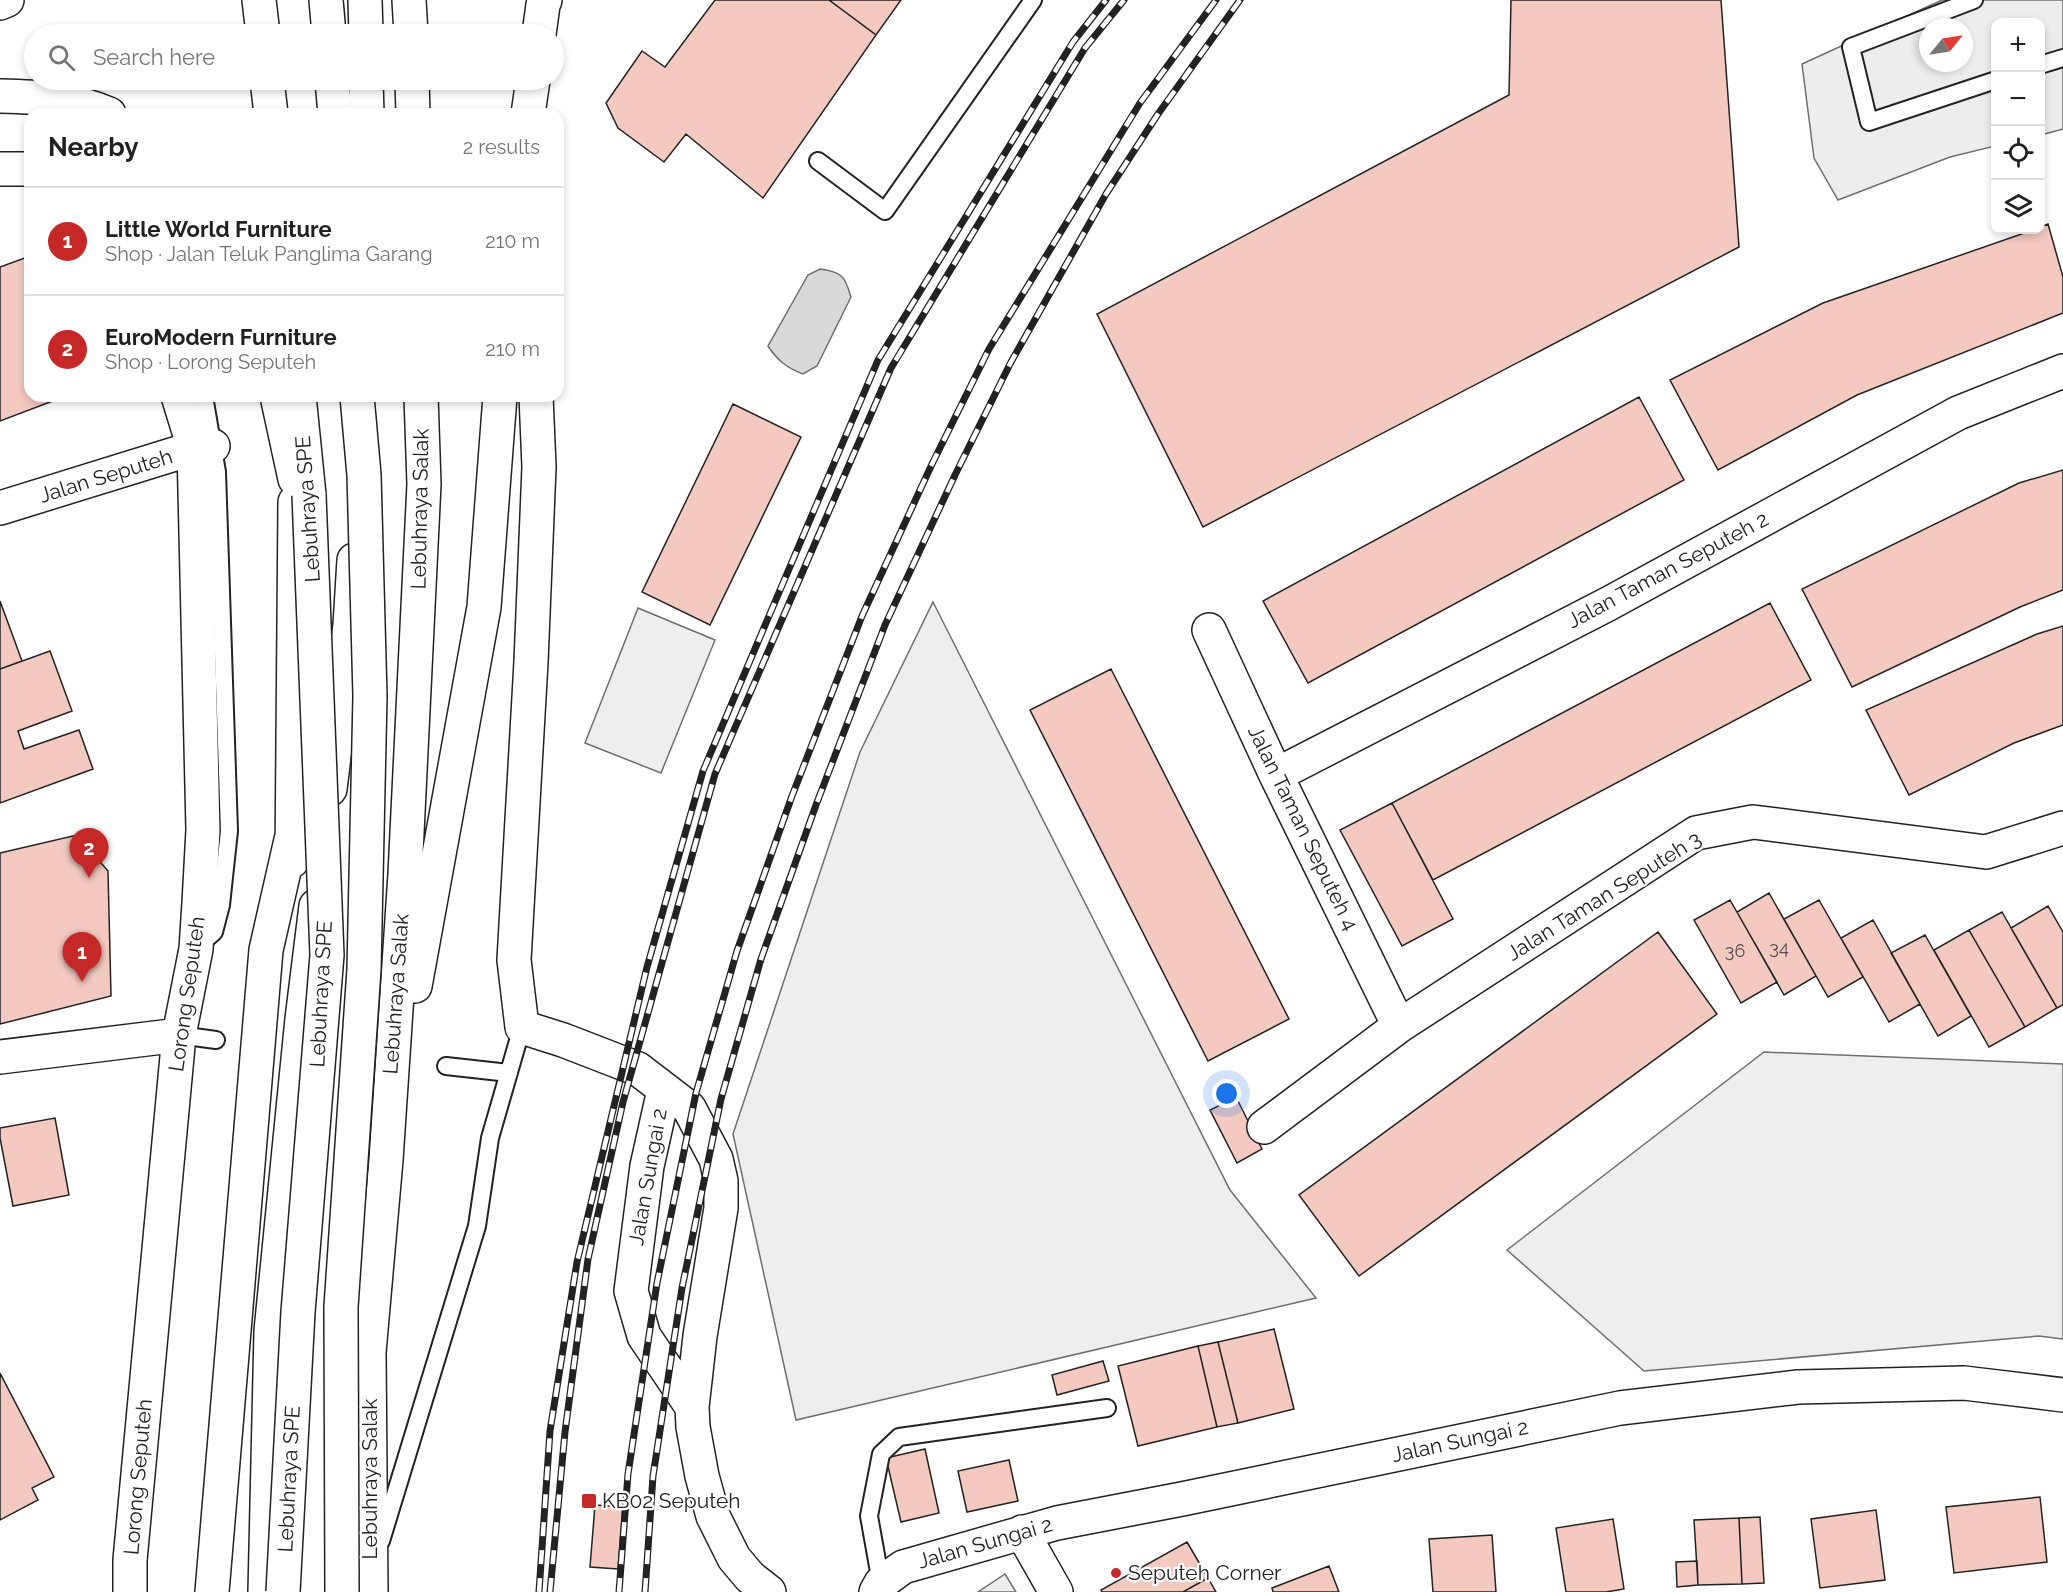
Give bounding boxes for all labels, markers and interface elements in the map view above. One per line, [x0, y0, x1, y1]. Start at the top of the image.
north arrow [1919, 18, 1973, 72]
map controls [1991, 18, 2045, 234]
button: + [1991, 18, 2045, 72]
search box [24, 24, 564, 90]
icon: search [45, 41, 78, 74]
text: Search here [93, 44, 215, 70]
button: − [1991, 72, 2045, 126]
button: locate [1991, 126, 2045, 180]
text: Nearby [48, 132, 138, 162]
text: 2 results [463, 135, 540, 159]
button: layers [1991, 180, 2045, 234]
text: Little World Furniture [105, 216, 332, 242]
text: 1 [63, 229, 72, 253]
text: 210 m [485, 229, 540, 253]
text: Shop · Jalan Teluk Panglima Garang [105, 242, 433, 266]
text: EuroModern Furniture [105, 324, 337, 350]
text: 2 [62, 337, 73, 361]
text: 210 m [485, 337, 540, 361]
text: Shop · Lorong Seputeh [105, 350, 316, 374]
street label: Lebuhraya Salak [406, 428, 433, 590]
street label: Lebuhraya SPE [290, 435, 325, 583]
street label: Jalan Seputeh [36, 443, 176, 508]
street label: Jalan Taman Seputeh 2 [1563, 506, 1773, 633]
street label: Jalan Taman Seputeh 4 [1243, 721, 1364, 934]
street label: Jalan Taman Seputeh 3 [1502, 826, 1706, 966]
pin: 2 [70, 828, 109, 878]
street label: Lebuhraya Salak [377, 913, 414, 1075]
street label: Lorong Seputeh [163, 915, 210, 1073]
street label: Lebuhraya SPE [304, 920, 337, 1068]
pin: 1 [62, 932, 101, 982]
house number: 34 [1769, 937, 1789, 958]
house number: 36 [1725, 940, 1745, 961]
your location [1212, 1079, 1241, 1108]
street label: Jalan Sungai 2 [623, 1106, 672, 1247]
street label: Lorong Seputeh [118, 1398, 157, 1556]
street label: Lebuhraya Salak [357, 1399, 382, 1559]
street label: Lebuhraya SPE [272, 1405, 305, 1553]
street label: Jalan Sungai 2 [1389, 1414, 1530, 1467]
place label: KB02 Seputeh [602, 1488, 741, 1513]
marker: KB02 Seputeh [580, 1492, 598, 1510]
street label: Jalan Sungai 2 [915, 1511, 1055, 1574]
place label: Seputeh Corner [1128, 1560, 1282, 1585]
marker: Seputeh Corner [1109, 1566, 1123, 1580]

